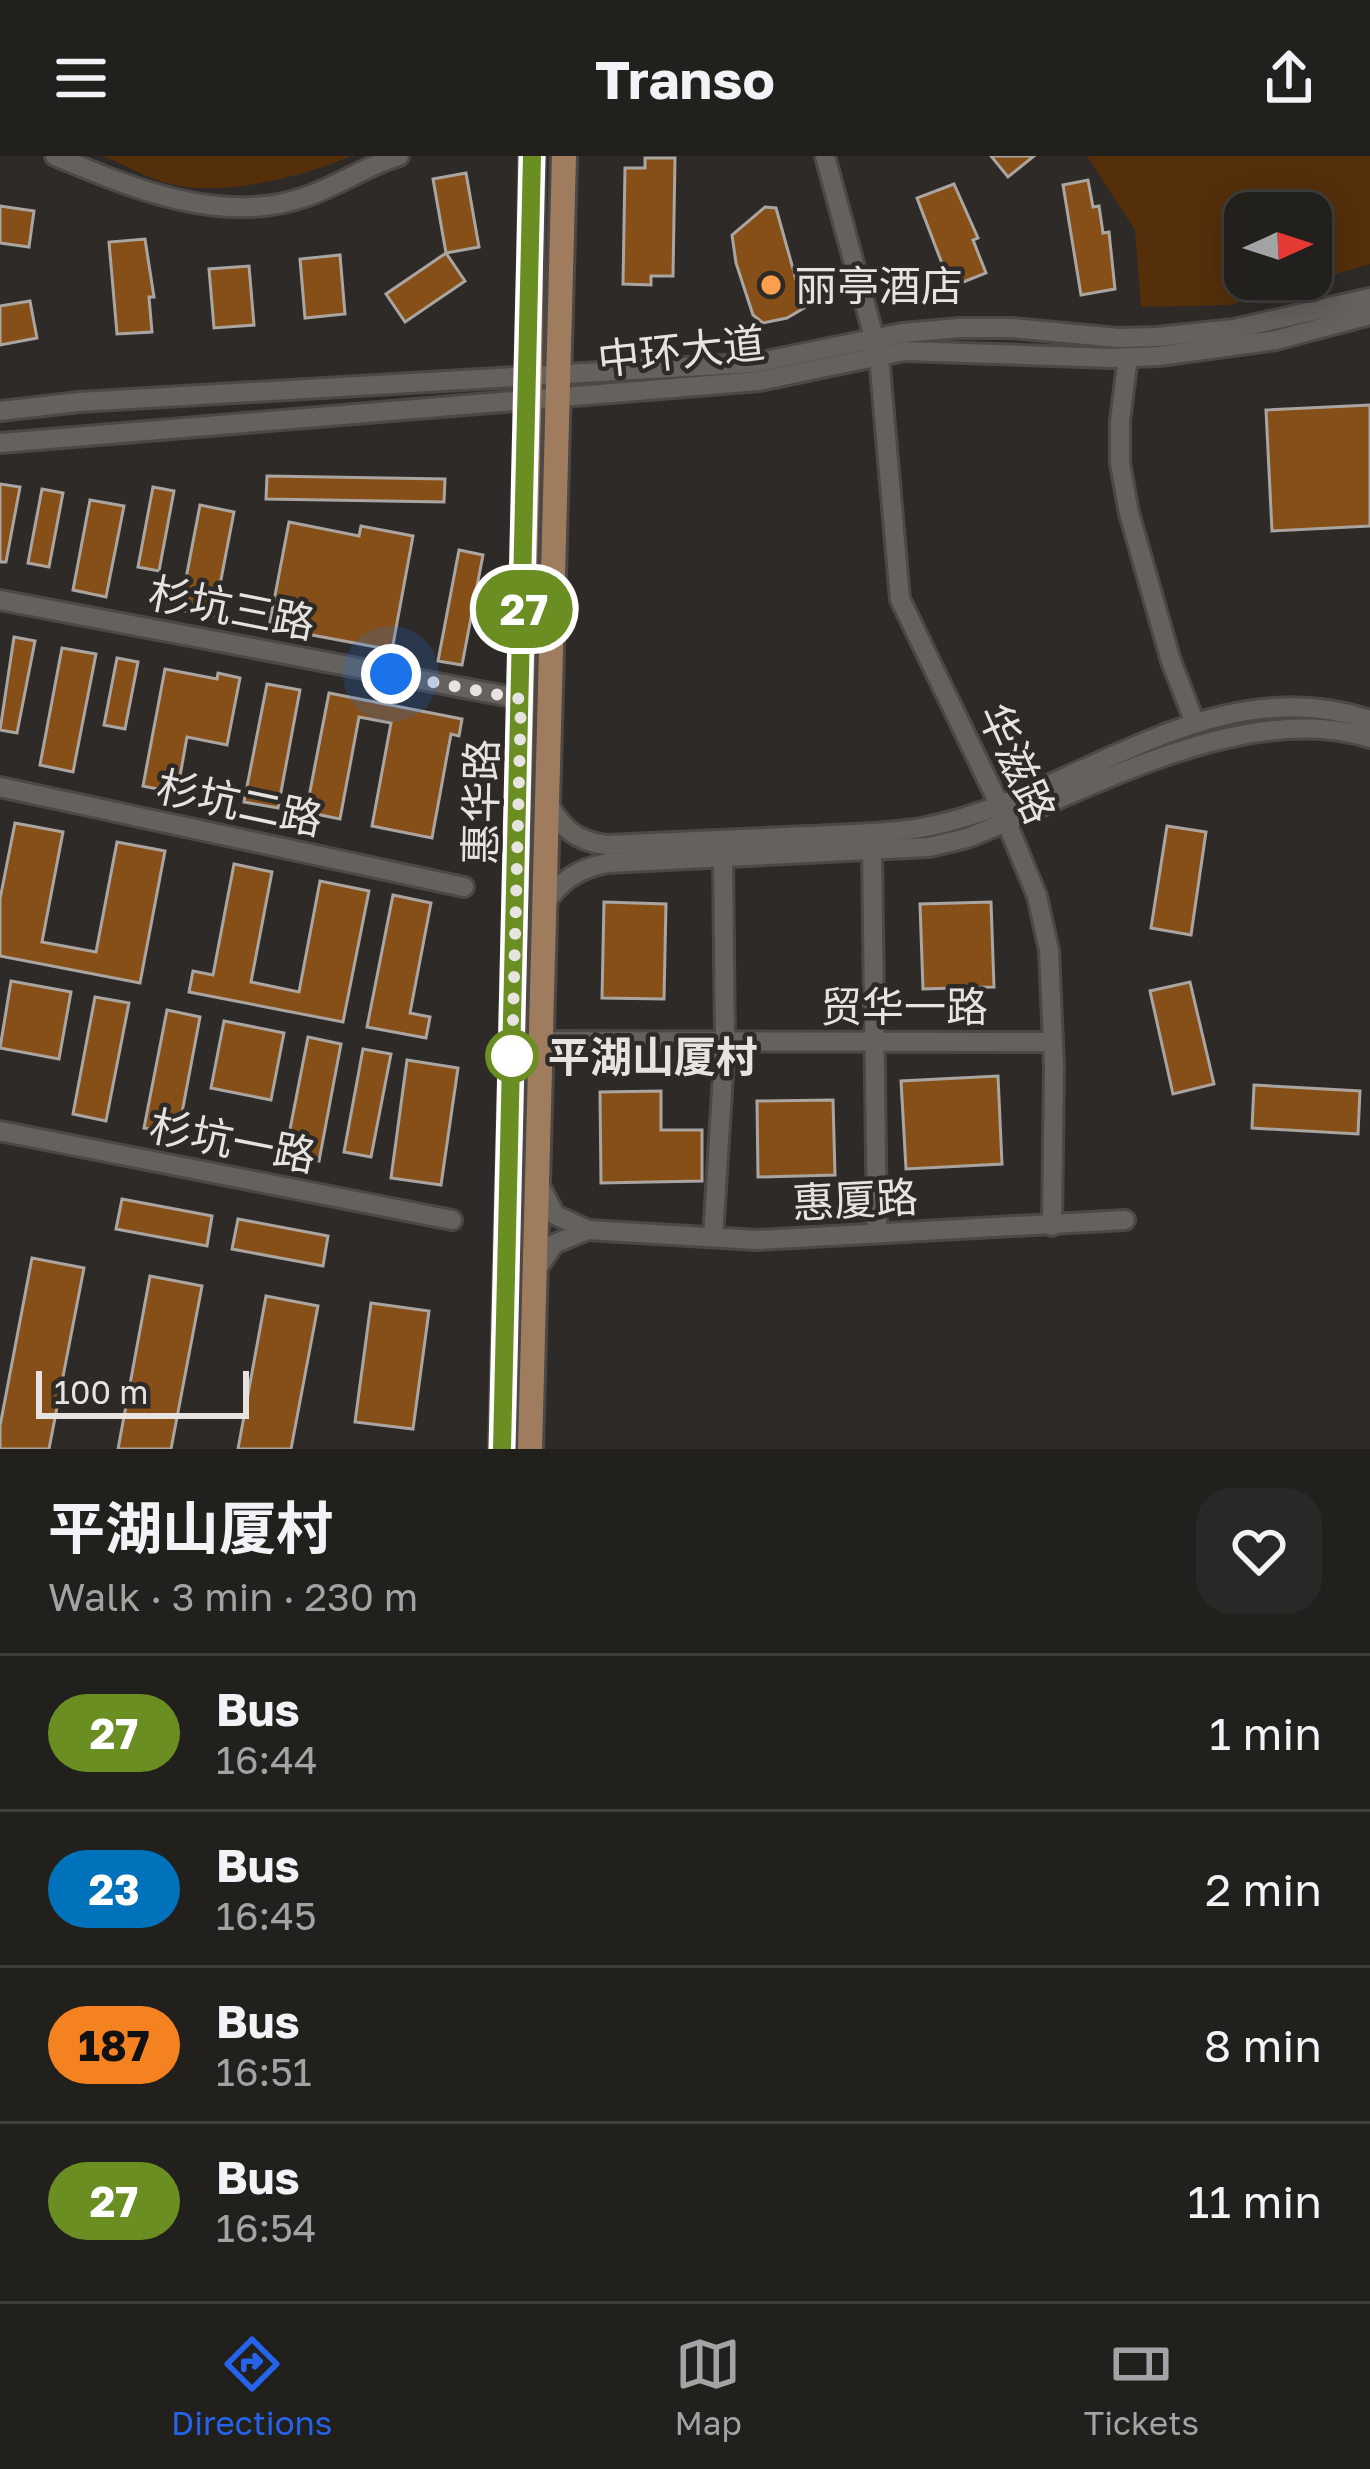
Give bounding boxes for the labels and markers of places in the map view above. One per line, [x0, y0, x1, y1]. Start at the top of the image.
place label: 丽亭酒店 [795, 260, 963, 310]
marker: 丽亭酒店 [758, 272, 784, 298]
marker: 平湖山厦村 [487, 1031, 537, 1081]
place label: 平湖山厦村 [548, 1031, 758, 1081]

